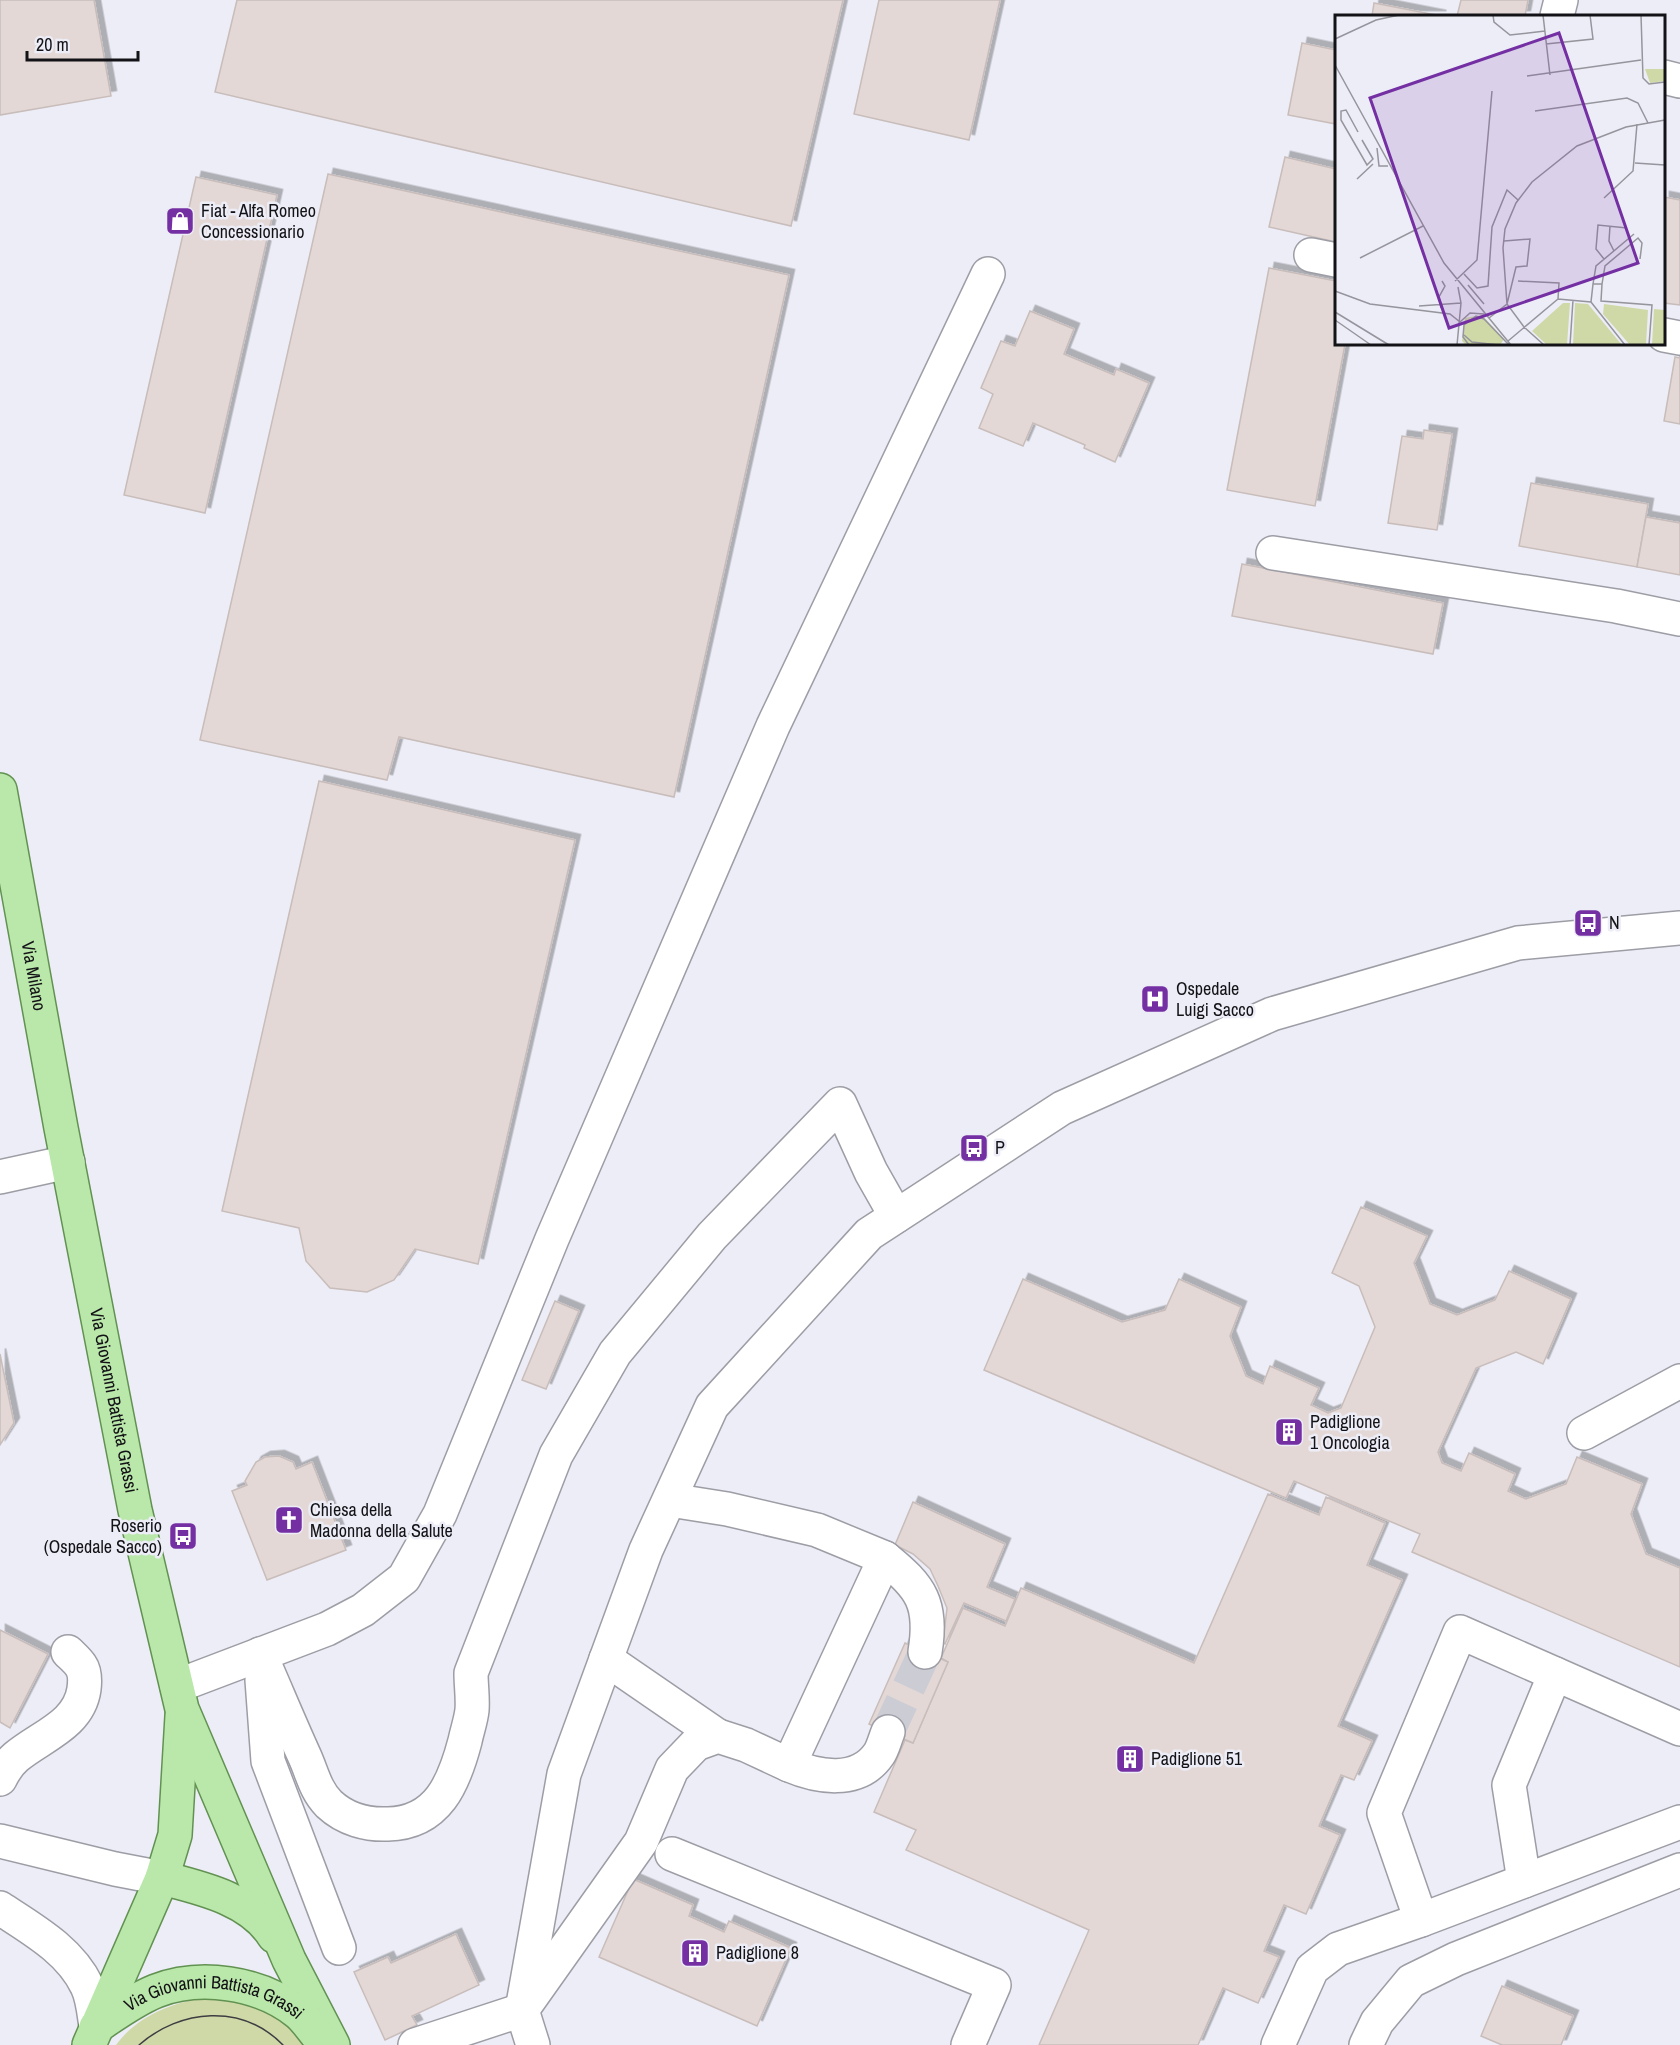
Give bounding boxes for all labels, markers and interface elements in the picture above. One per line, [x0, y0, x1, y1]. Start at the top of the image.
inset map [1335, 15, 1665, 345]
scale bar [27, 24, 138, 62]
text: 20 m [36, 32, 69, 57]
place label: Fiat - Alfa Romeo Concessionario [201, 198, 316, 244]
shop icon: Fiat - Alfa Romeo Concessionario [164, 205, 196, 237]
bus stop icon: N [1572, 907, 1604, 939]
place label: N [1609, 910, 1620, 935]
street label: Via Milano [16, 939, 53, 1013]
place label: Ospedale Luigi Sacco [1176, 976, 1254, 1022]
hospital icon: Ospedale Luigi Sacco [1139, 983, 1171, 1015]
bus stop icon: P [958, 1132, 990, 1164]
place label: P [995, 1135, 1005, 1160]
street label: Via Giovanni Battista Grassi [84, 1306, 144, 1495]
place label: Padiglione 1 Oncologia [1310, 1409, 1390, 1455]
building icon: Padiglione 1 Oncologia [1273, 1416, 1305, 1448]
place label: Chiesa della Madonna della Salute [310, 1497, 453, 1543]
church icon: Chiesa della Madonna della Salute [273, 1504, 305, 1536]
place label: Roserio (Ospedale Sacco) [44, 1513, 162, 1559]
bus stop icon: Roserio (Ospedale Sacco) [167, 1520, 199, 1552]
building icon: Padiglione 51 [1114, 1743, 1146, 1775]
place label: Padiglione 51 [1151, 1746, 1243, 1771]
building icon: Padiglione 8 [679, 1937, 711, 1969]
place label: Padiglione 8 [716, 1940, 799, 1965]
text: Via Giovanni Battista Grassi [119, 1969, 310, 2024]
street label: Via Giovanni Battista Grassi [119, 2001, 307, 2035]

